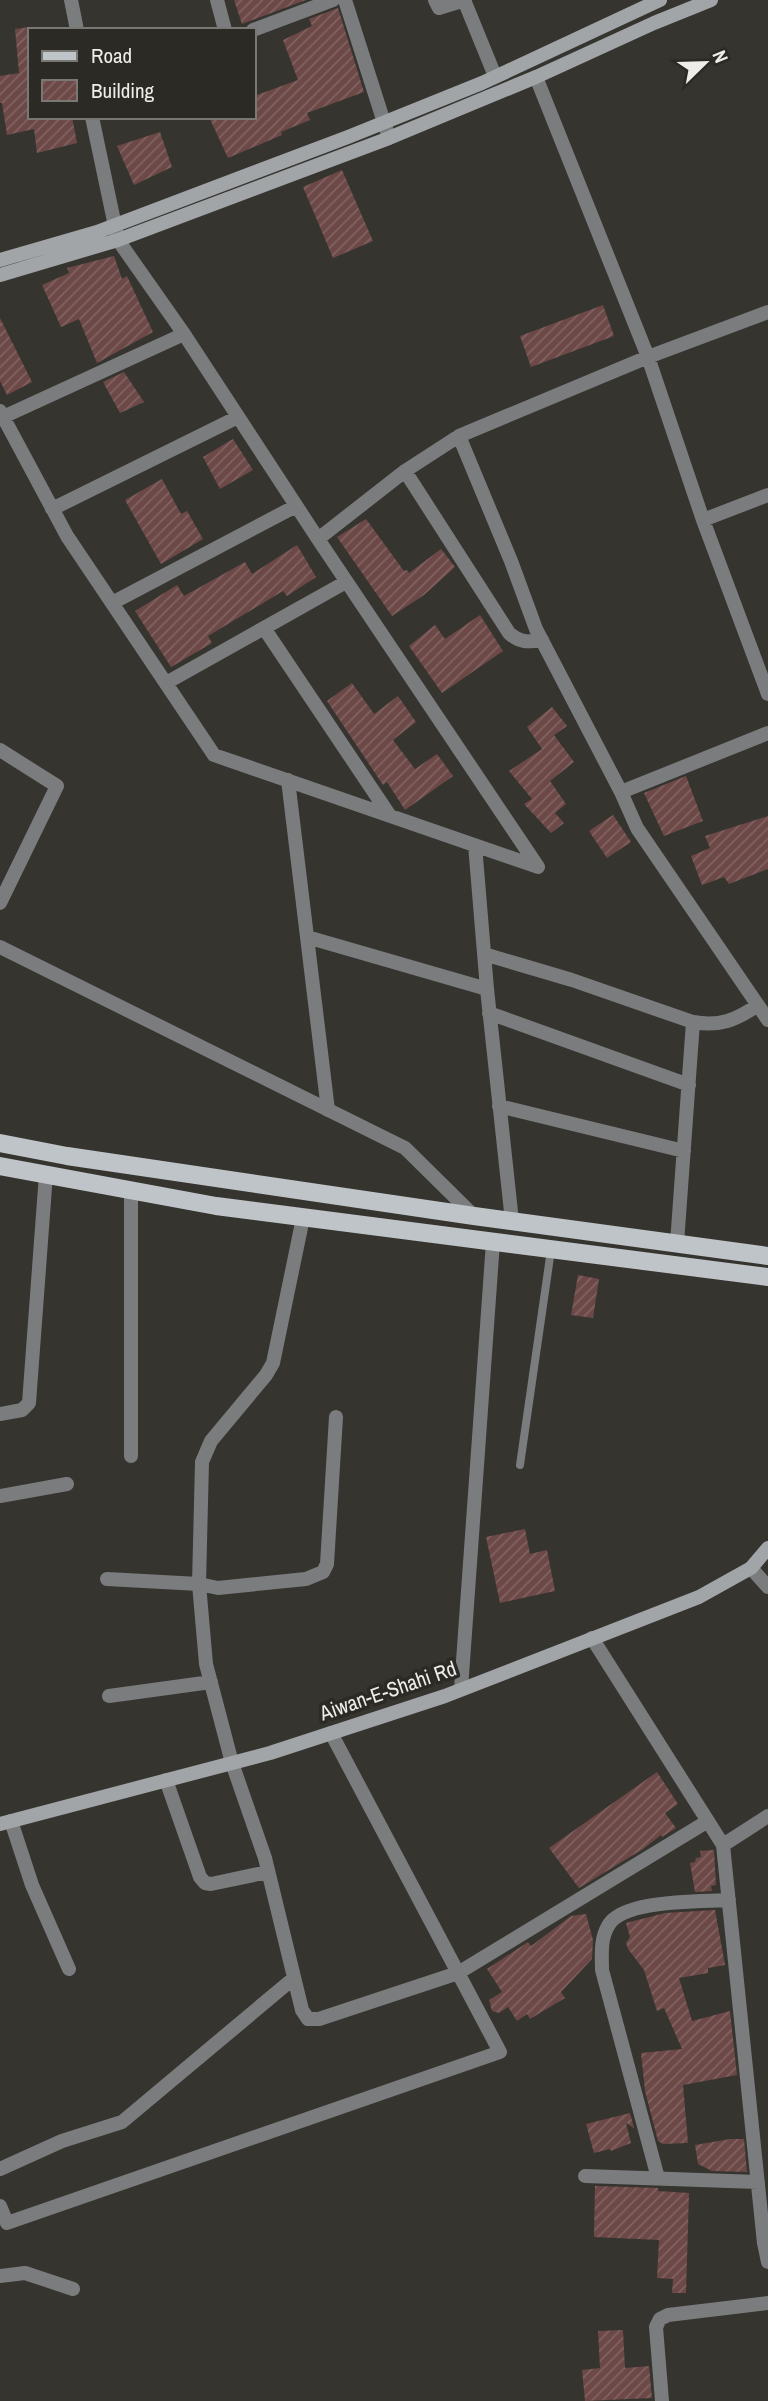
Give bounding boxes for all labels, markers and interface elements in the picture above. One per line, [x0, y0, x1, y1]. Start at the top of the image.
legend [28, 28, 256, 119]
north arrow [670, 28, 740, 98]
text: Road [91, 41, 132, 70]
text: N [706, 46, 735, 67]
text: Building [91, 76, 155, 105]
street label: Aiwan-E-Shahi Rd [315, 1654, 460, 1728]

